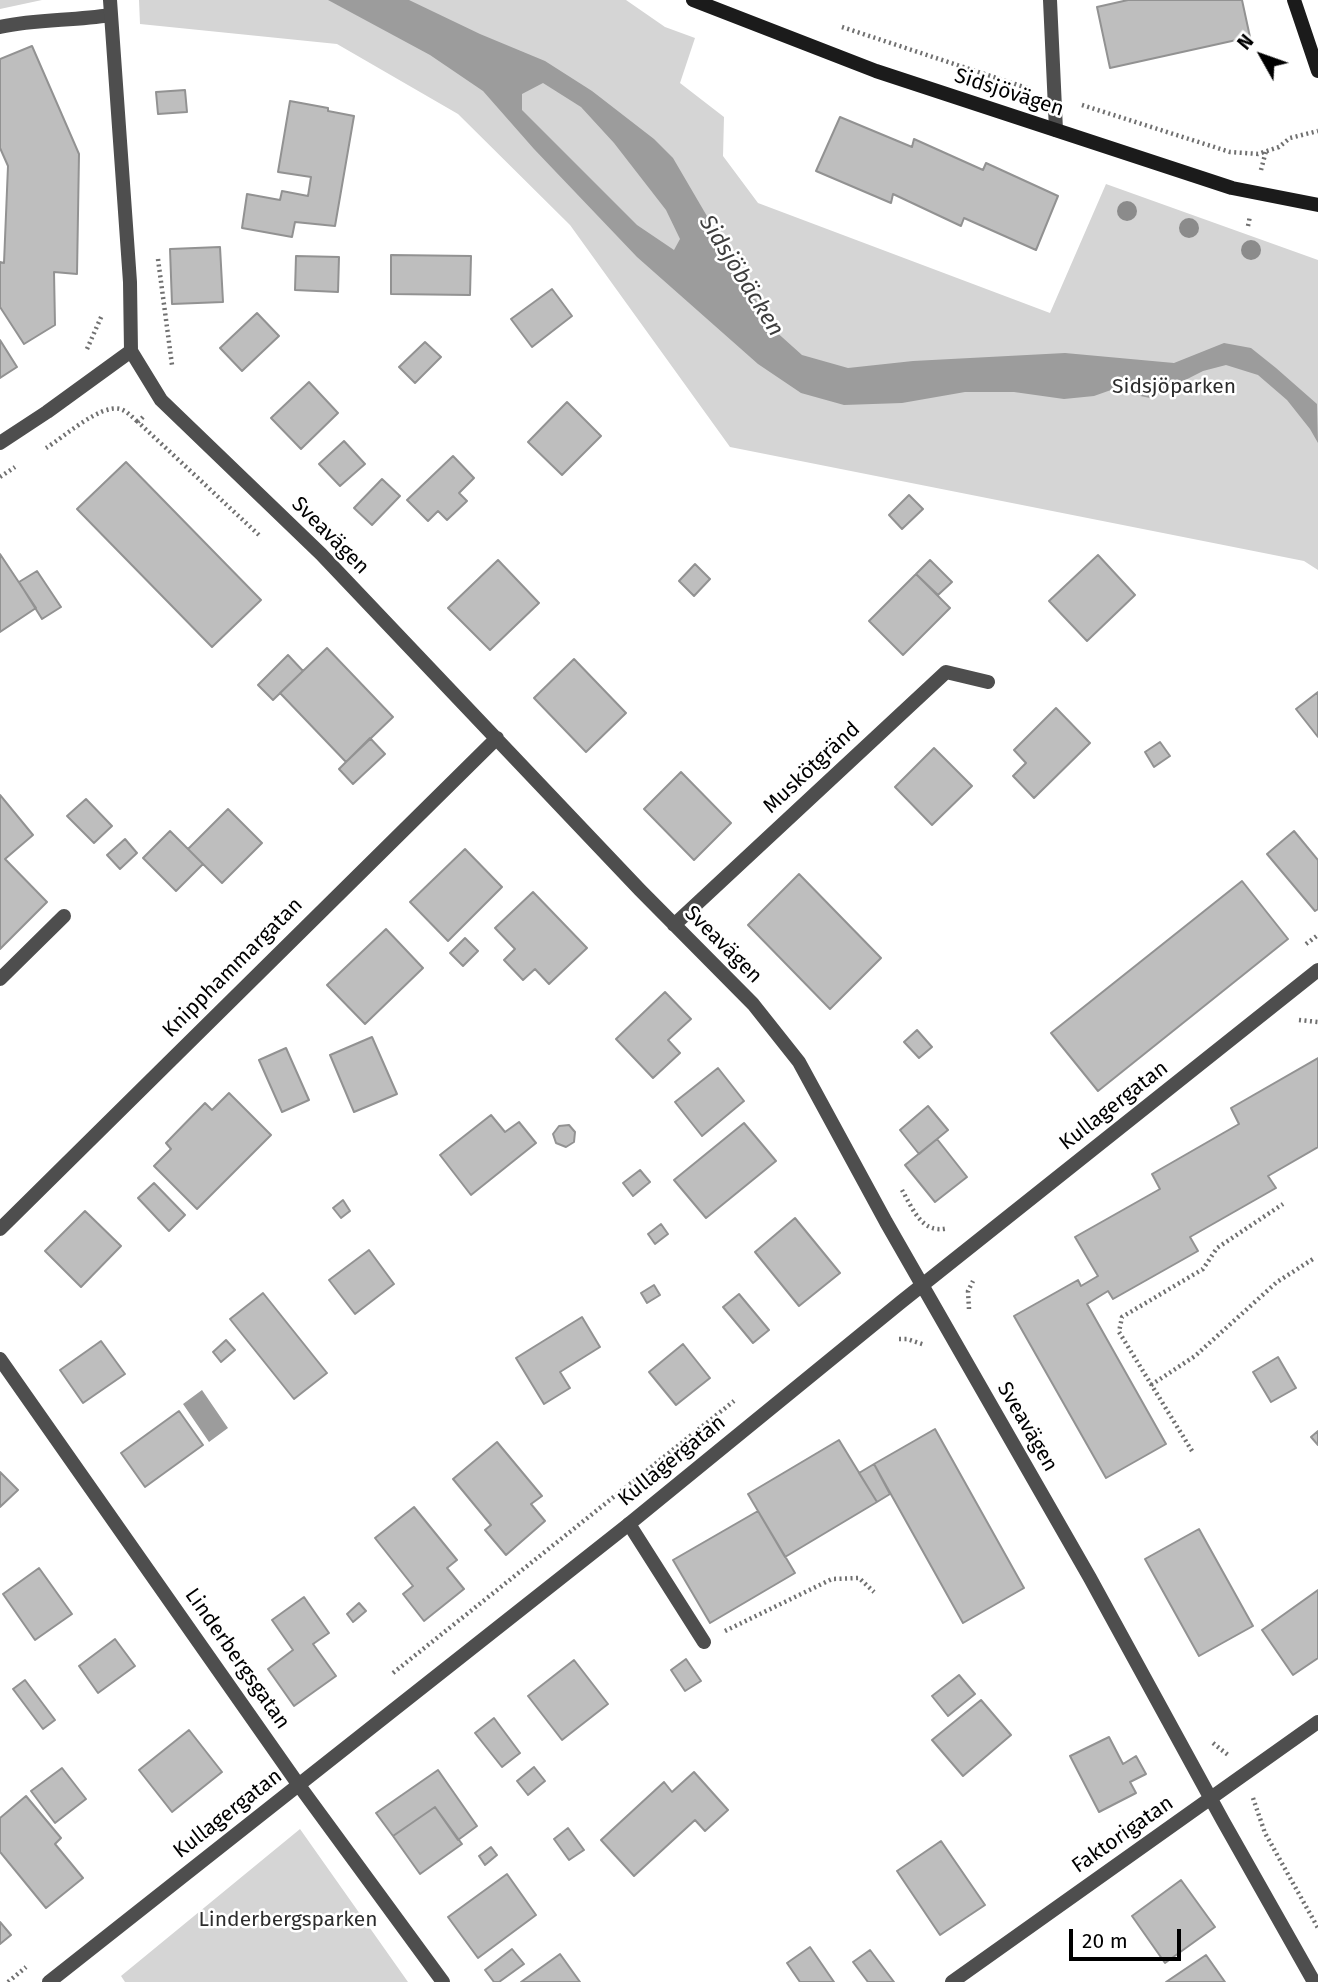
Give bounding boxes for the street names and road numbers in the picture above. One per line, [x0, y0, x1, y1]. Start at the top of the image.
street label: Sidsjövägen [951, 64, 1067, 122]
street label: Sveavägen [286, 492, 374, 580]
street label: Muskötgränd [758, 717, 866, 819]
street label: Knipphammargatan [158, 893, 308, 1043]
street label: Sveavägen [679, 901, 767, 989]
street label: Kullagergatan [1055, 1056, 1173, 1156]
street label: Sveavägen [991, 1378, 1063, 1476]
street label: Kullagergatan [613, 1410, 731, 1512]
street label: Linderbergsgatan [179, 1584, 295, 1734]
street label: Kullagergatan [169, 1764, 287, 1864]
street label: Faktorigatan [1067, 1791, 1179, 1879]

